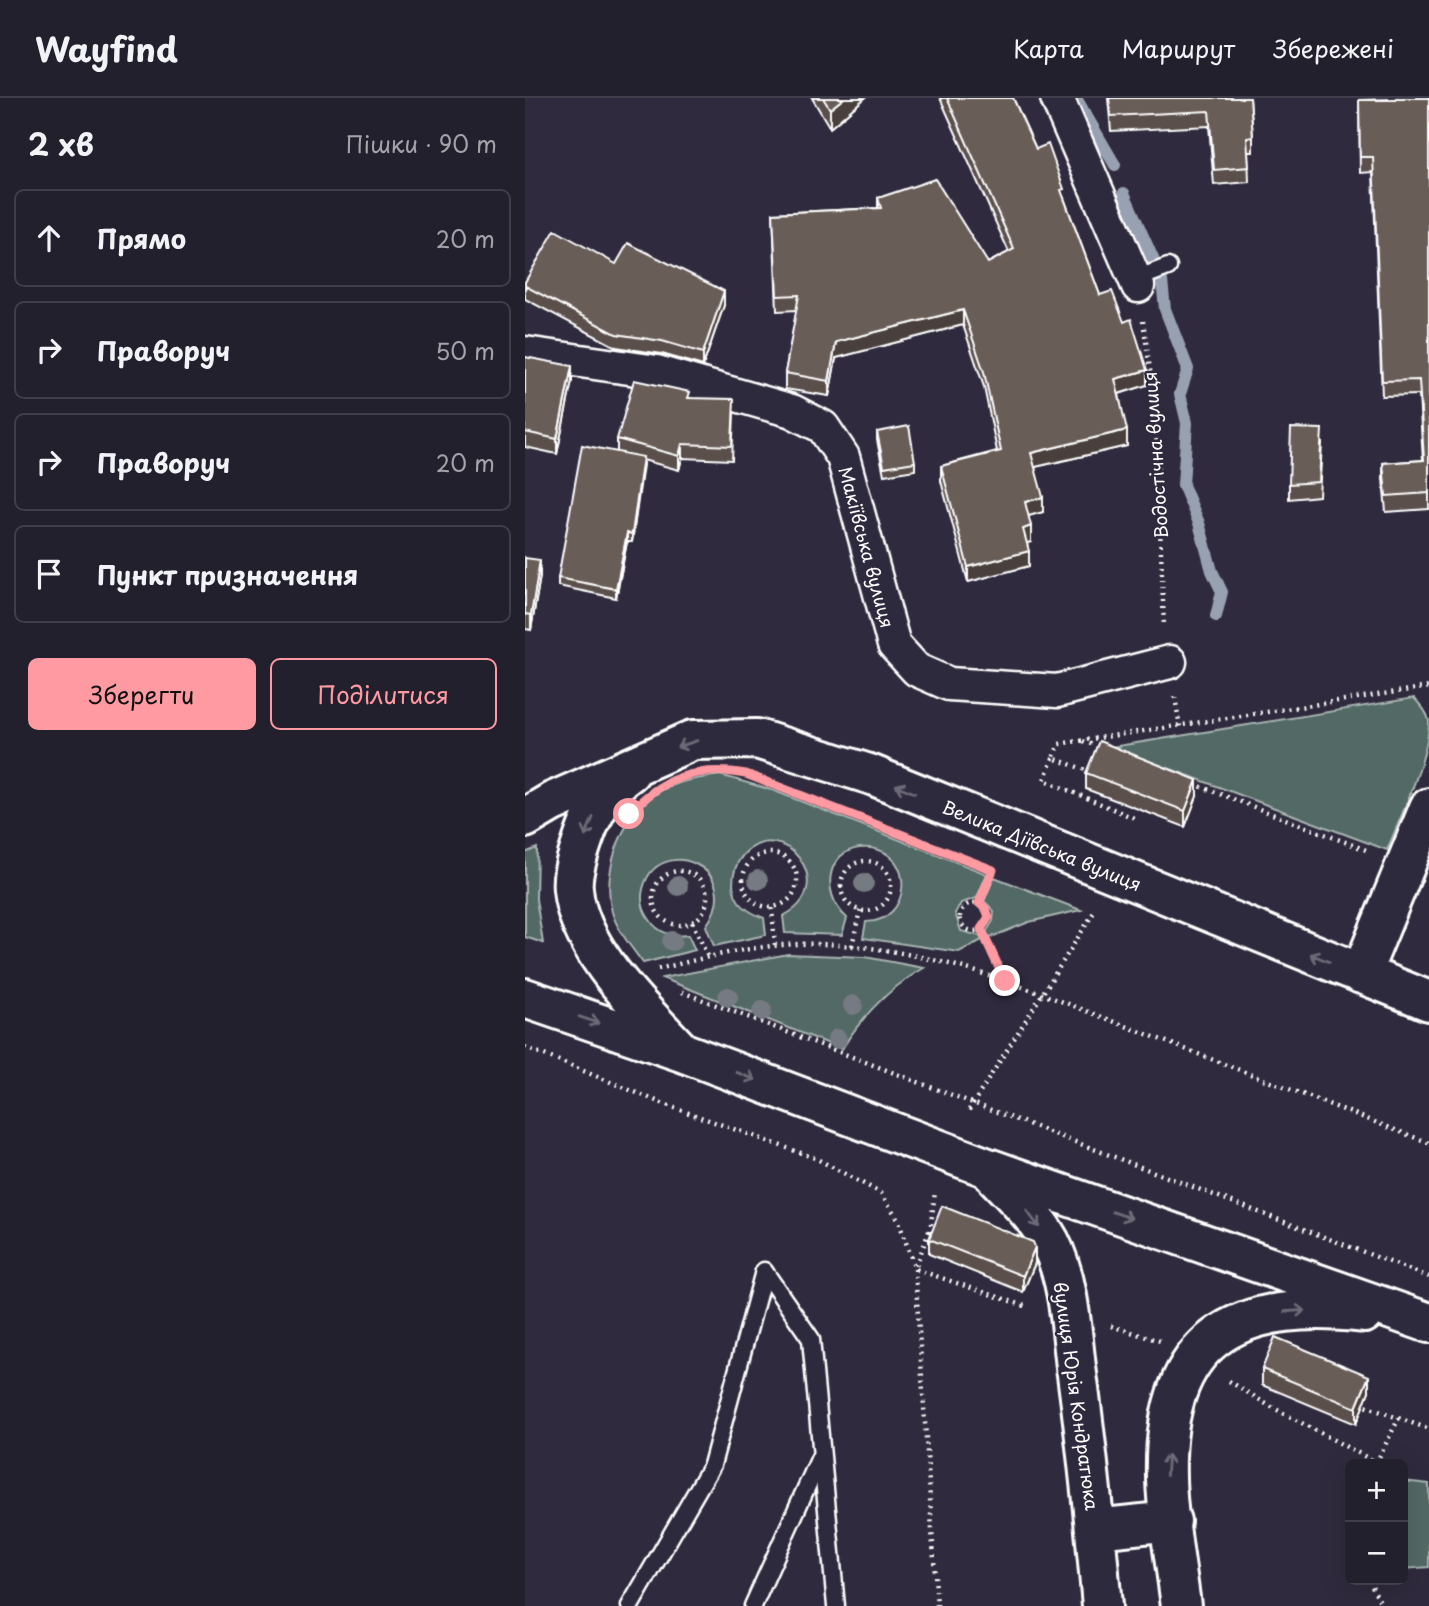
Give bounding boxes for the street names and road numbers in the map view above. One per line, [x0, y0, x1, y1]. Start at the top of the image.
street label: Водостічна вулиця [1136, 371, 1174, 539]
street label: Макіївська вулиця [832, 463, 902, 631]
street label: Велика Діївська вулиця [938, 793, 1146, 897]
street label: вулиця Юрія Кондратюка [1048, 1280, 1107, 1513]

